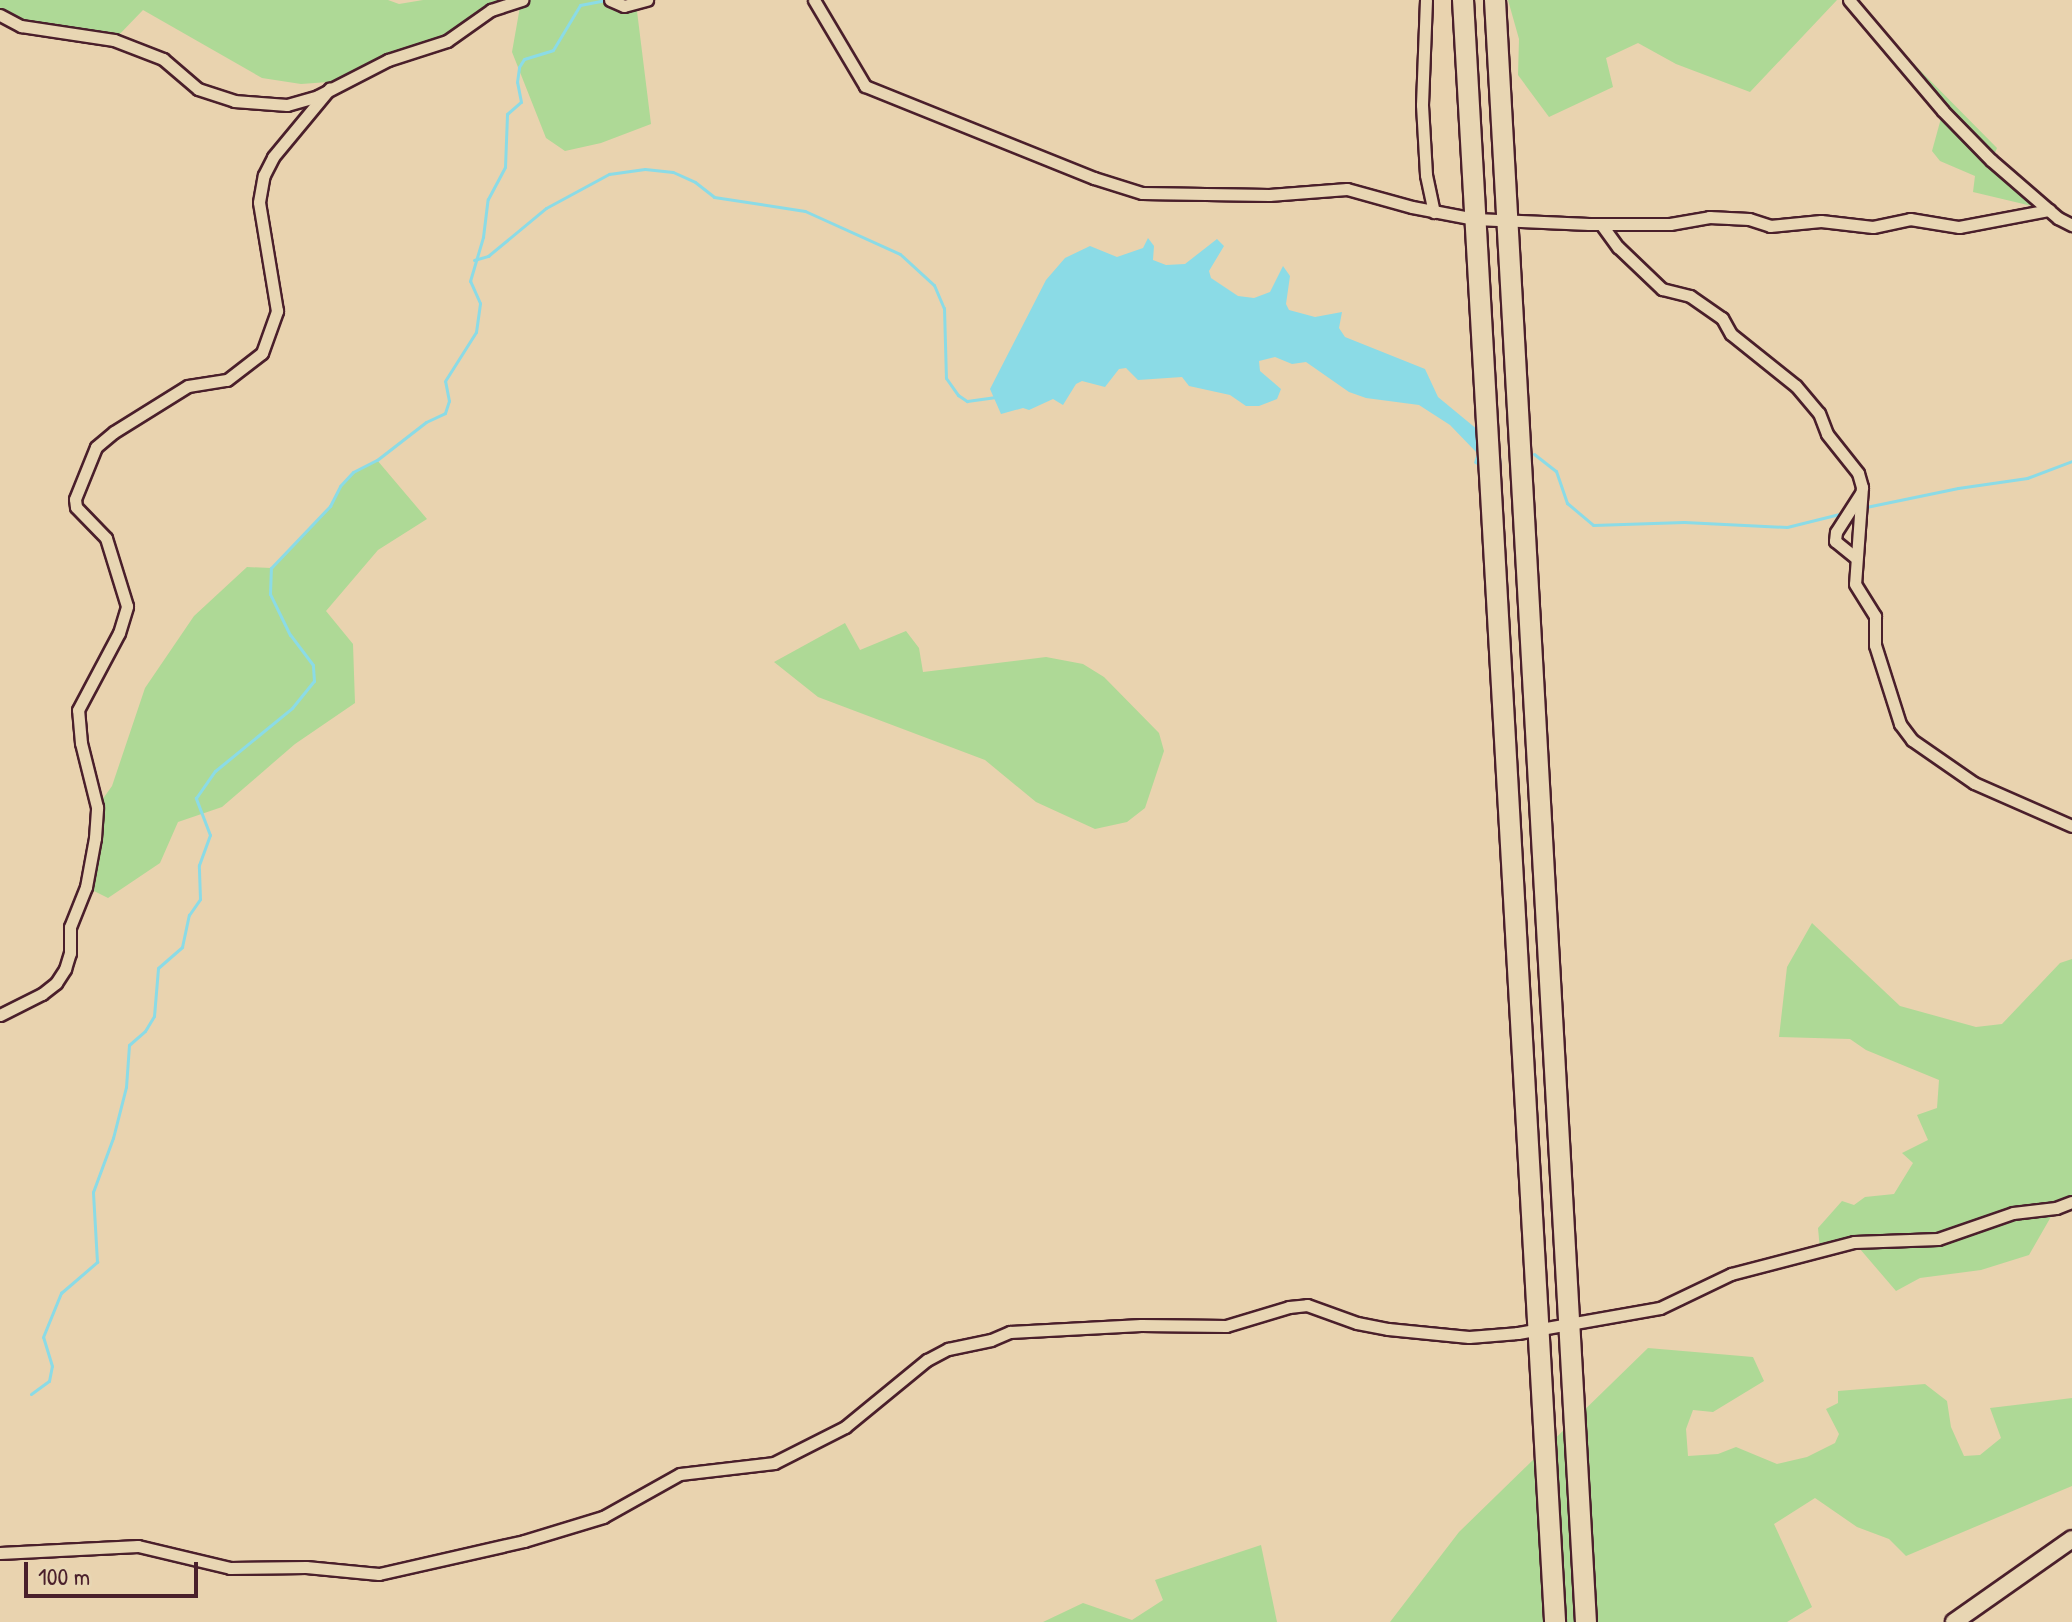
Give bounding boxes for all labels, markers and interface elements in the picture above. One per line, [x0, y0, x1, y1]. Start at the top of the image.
scale bar [28, 1546, 202, 1596]
text: 100 m [38, 1560, 90, 1592]

